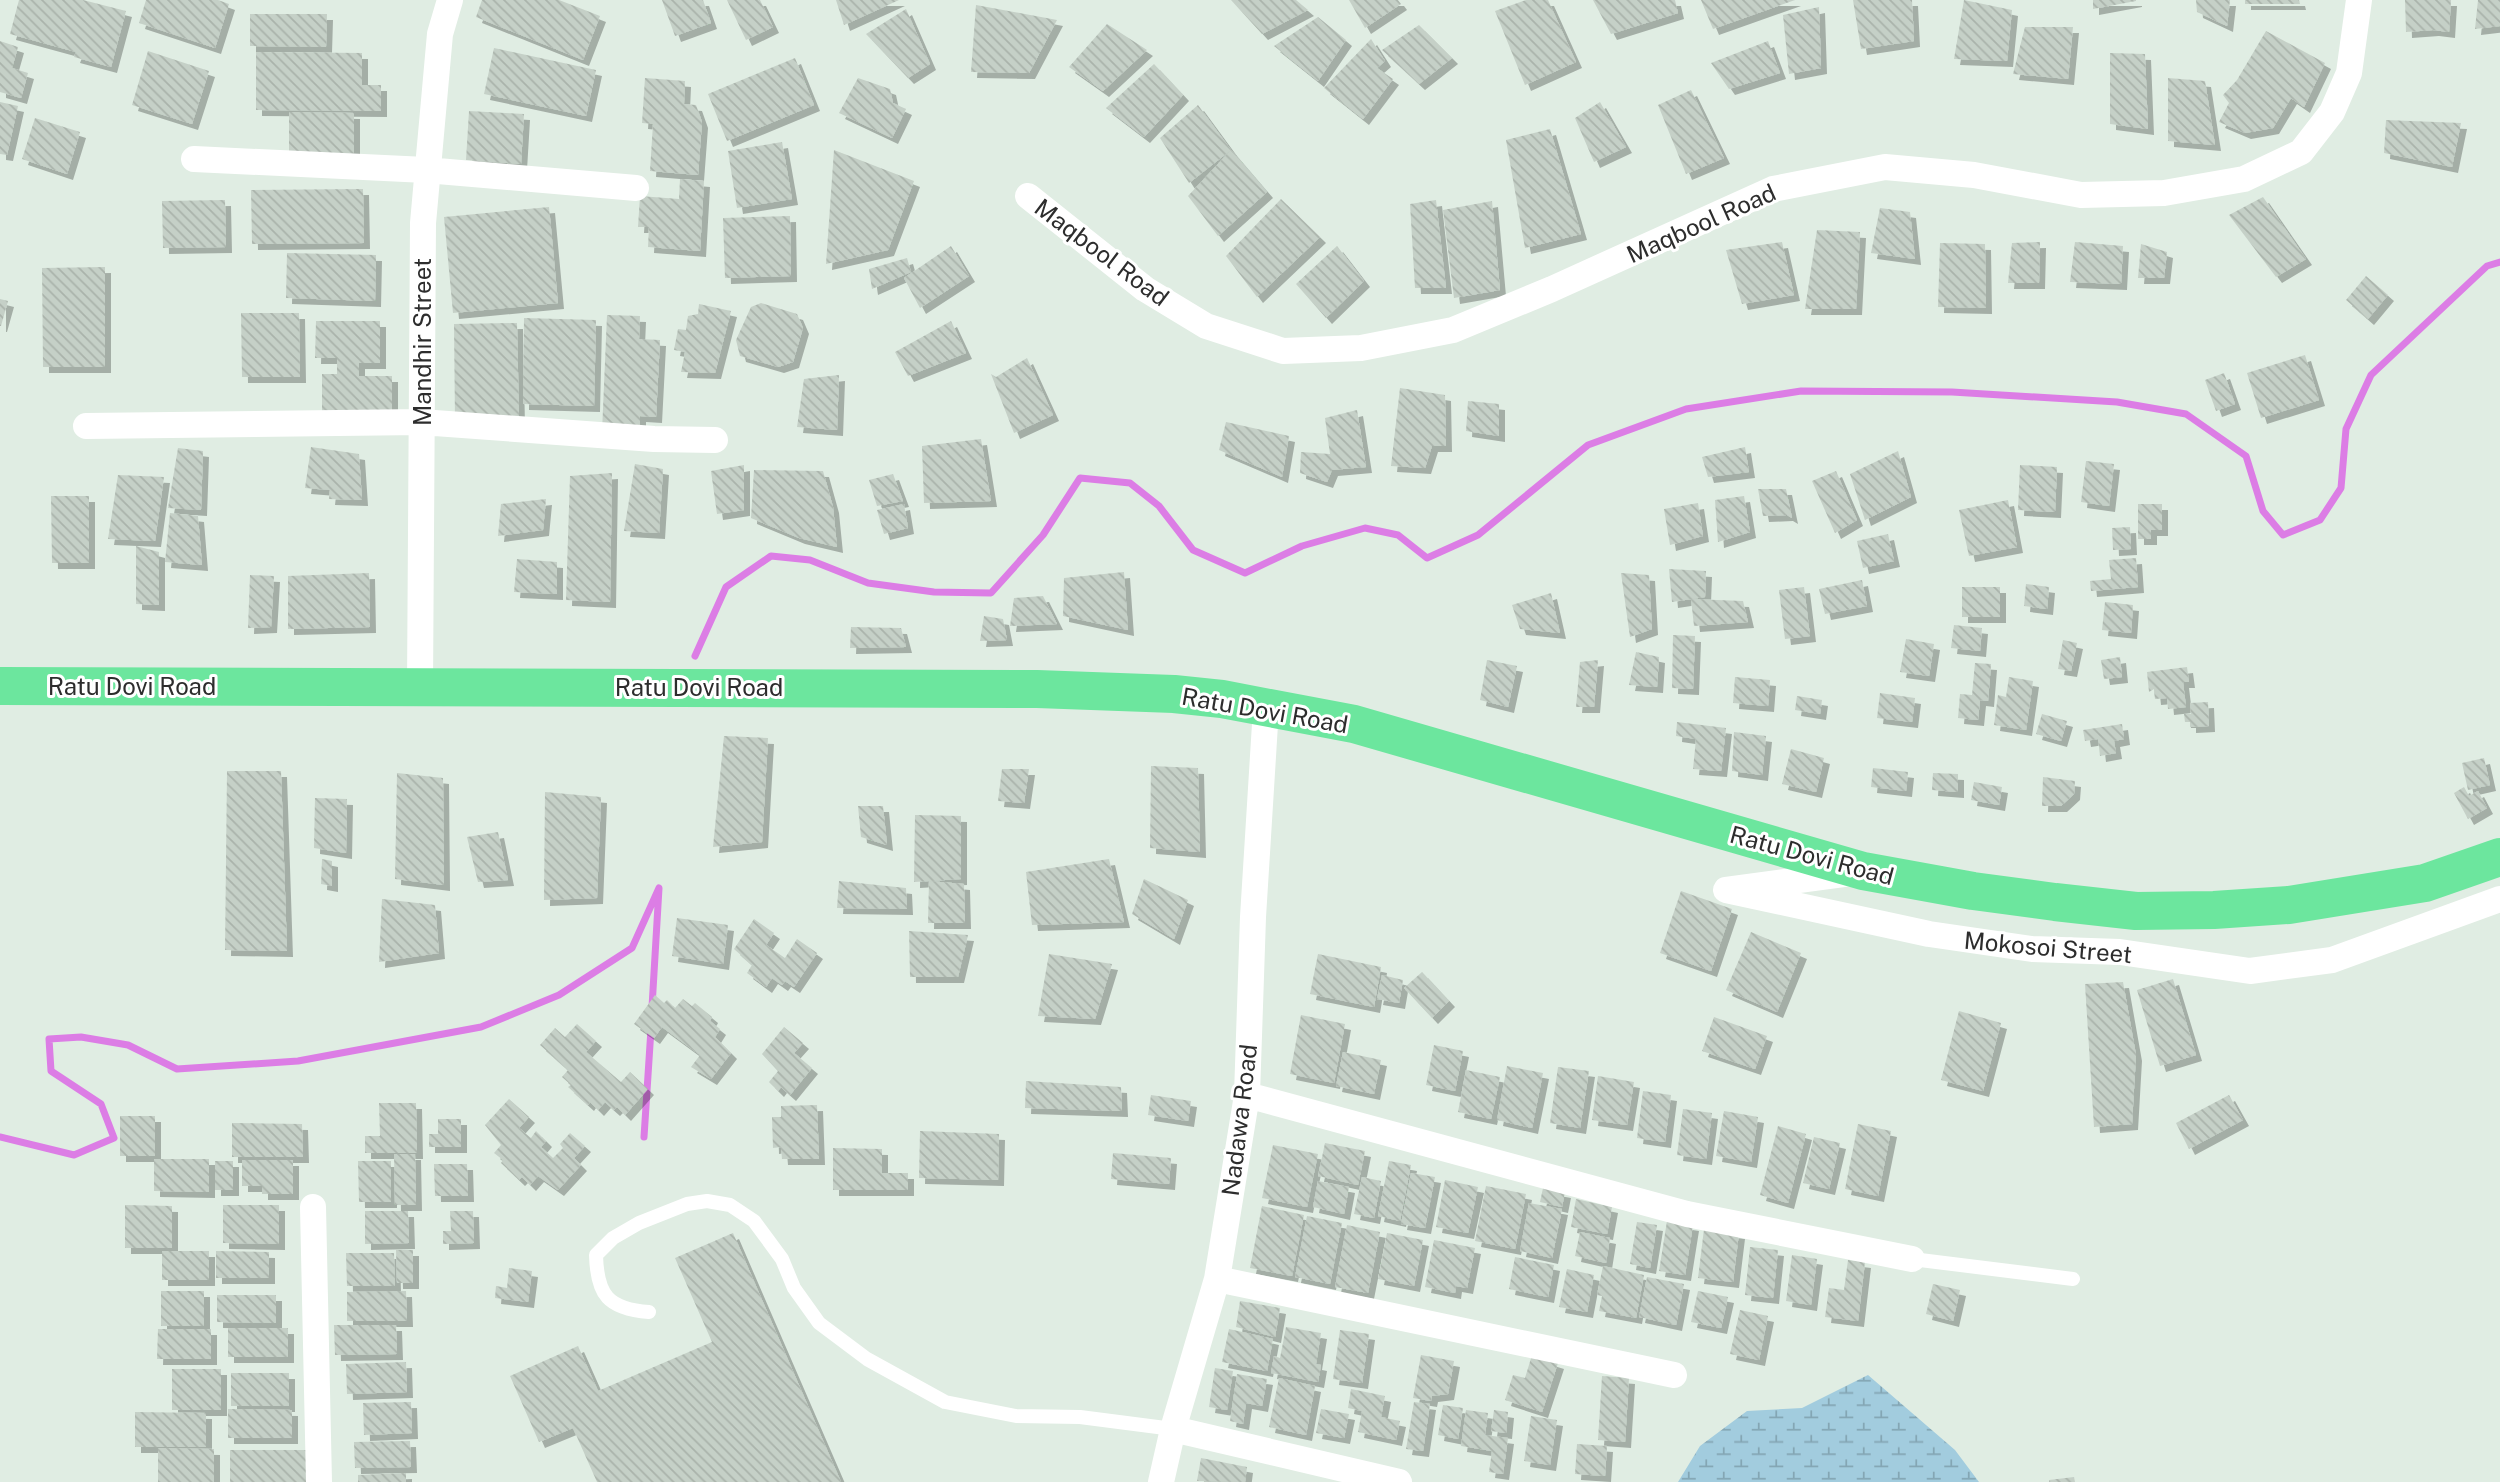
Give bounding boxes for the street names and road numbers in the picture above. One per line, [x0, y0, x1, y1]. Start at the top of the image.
street label: Maqbool Road [1622, 178, 1780, 268]
street label: Maqbool Road [1030, 193, 1174, 311]
street label: Mandhir Street [408, 258, 436, 426]
street label: Ratu Dovi Road [48, 672, 216, 700]
street label: Ratu Dovi Road [615, 673, 783, 701]
street label: Ratu Dovi Road [1180, 682, 1350, 738]
street label: Ratu Dovi Road [1727, 820, 1897, 890]
street label: Mokosoi Street [1963, 926, 2133, 968]
street label: Nadawa Road [1216, 1042, 1262, 1198]

